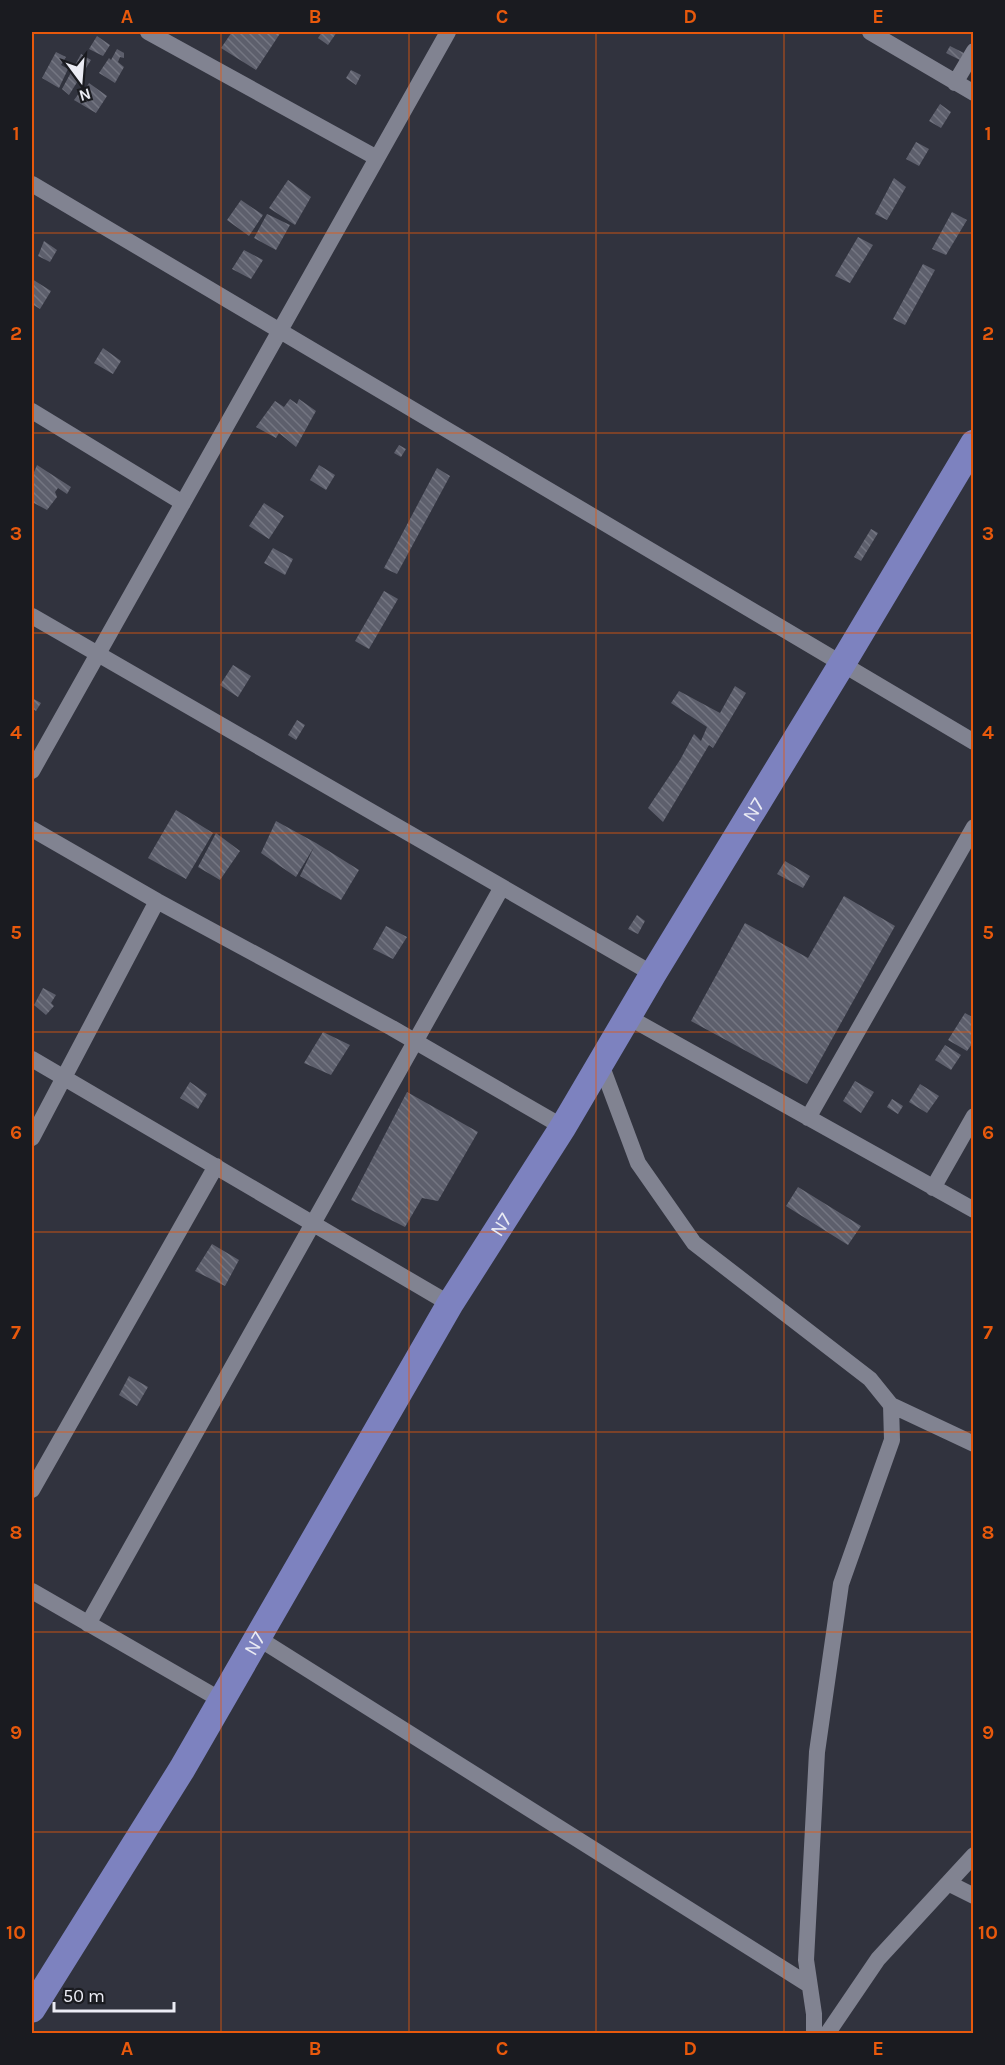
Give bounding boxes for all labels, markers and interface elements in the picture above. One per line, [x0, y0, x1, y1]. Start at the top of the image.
text: A [121, 5, 134, 28]
text: B [309, 5, 321, 28]
text: C [496, 5, 508, 28]
text: D [683, 5, 697, 28]
text: E [872, 5, 884, 28]
north arrow [51, 51, 111, 111]
text: N [77, 84, 93, 106]
text: 1 [12, 122, 20, 145]
text: 1 [984, 122, 992, 145]
text: 2 [10, 322, 22, 345]
text: 2 [982, 322, 994, 345]
text: 3 [10, 522, 22, 545]
text: 3 [982, 522, 994, 545]
text: 4 [10, 721, 22, 744]
text: 4 [982, 721, 994, 744]
street label: N7 [738, 793, 769, 825]
text: 5 [10, 921, 22, 944]
text: 5 [982, 921, 994, 944]
text: 6 [10, 1121, 22, 1144]
text: 6 [982, 1121, 994, 1144]
street label: N7 [485, 1208, 517, 1240]
text: 7 [11, 1321, 21, 1344]
text: 7 [983, 1321, 993, 1344]
text: 8 [10, 1521, 22, 1544]
text: 8 [982, 1521, 994, 1544]
street label: N7 [239, 1627, 270, 1659]
text: 9 [10, 1721, 22, 1744]
text: 9 [982, 1721, 994, 1744]
text: 10 [6, 1921, 26, 1944]
text: 10 [978, 1921, 998, 1944]
scale bar [54, 1975, 174, 2013]
text: 50 m [63, 1985, 105, 2007]
text: A [121, 2037, 134, 2060]
text: B [309, 2037, 321, 2060]
text: C [496, 2037, 508, 2060]
text: D [683, 2037, 697, 2060]
text: E [872, 2037, 884, 2060]

